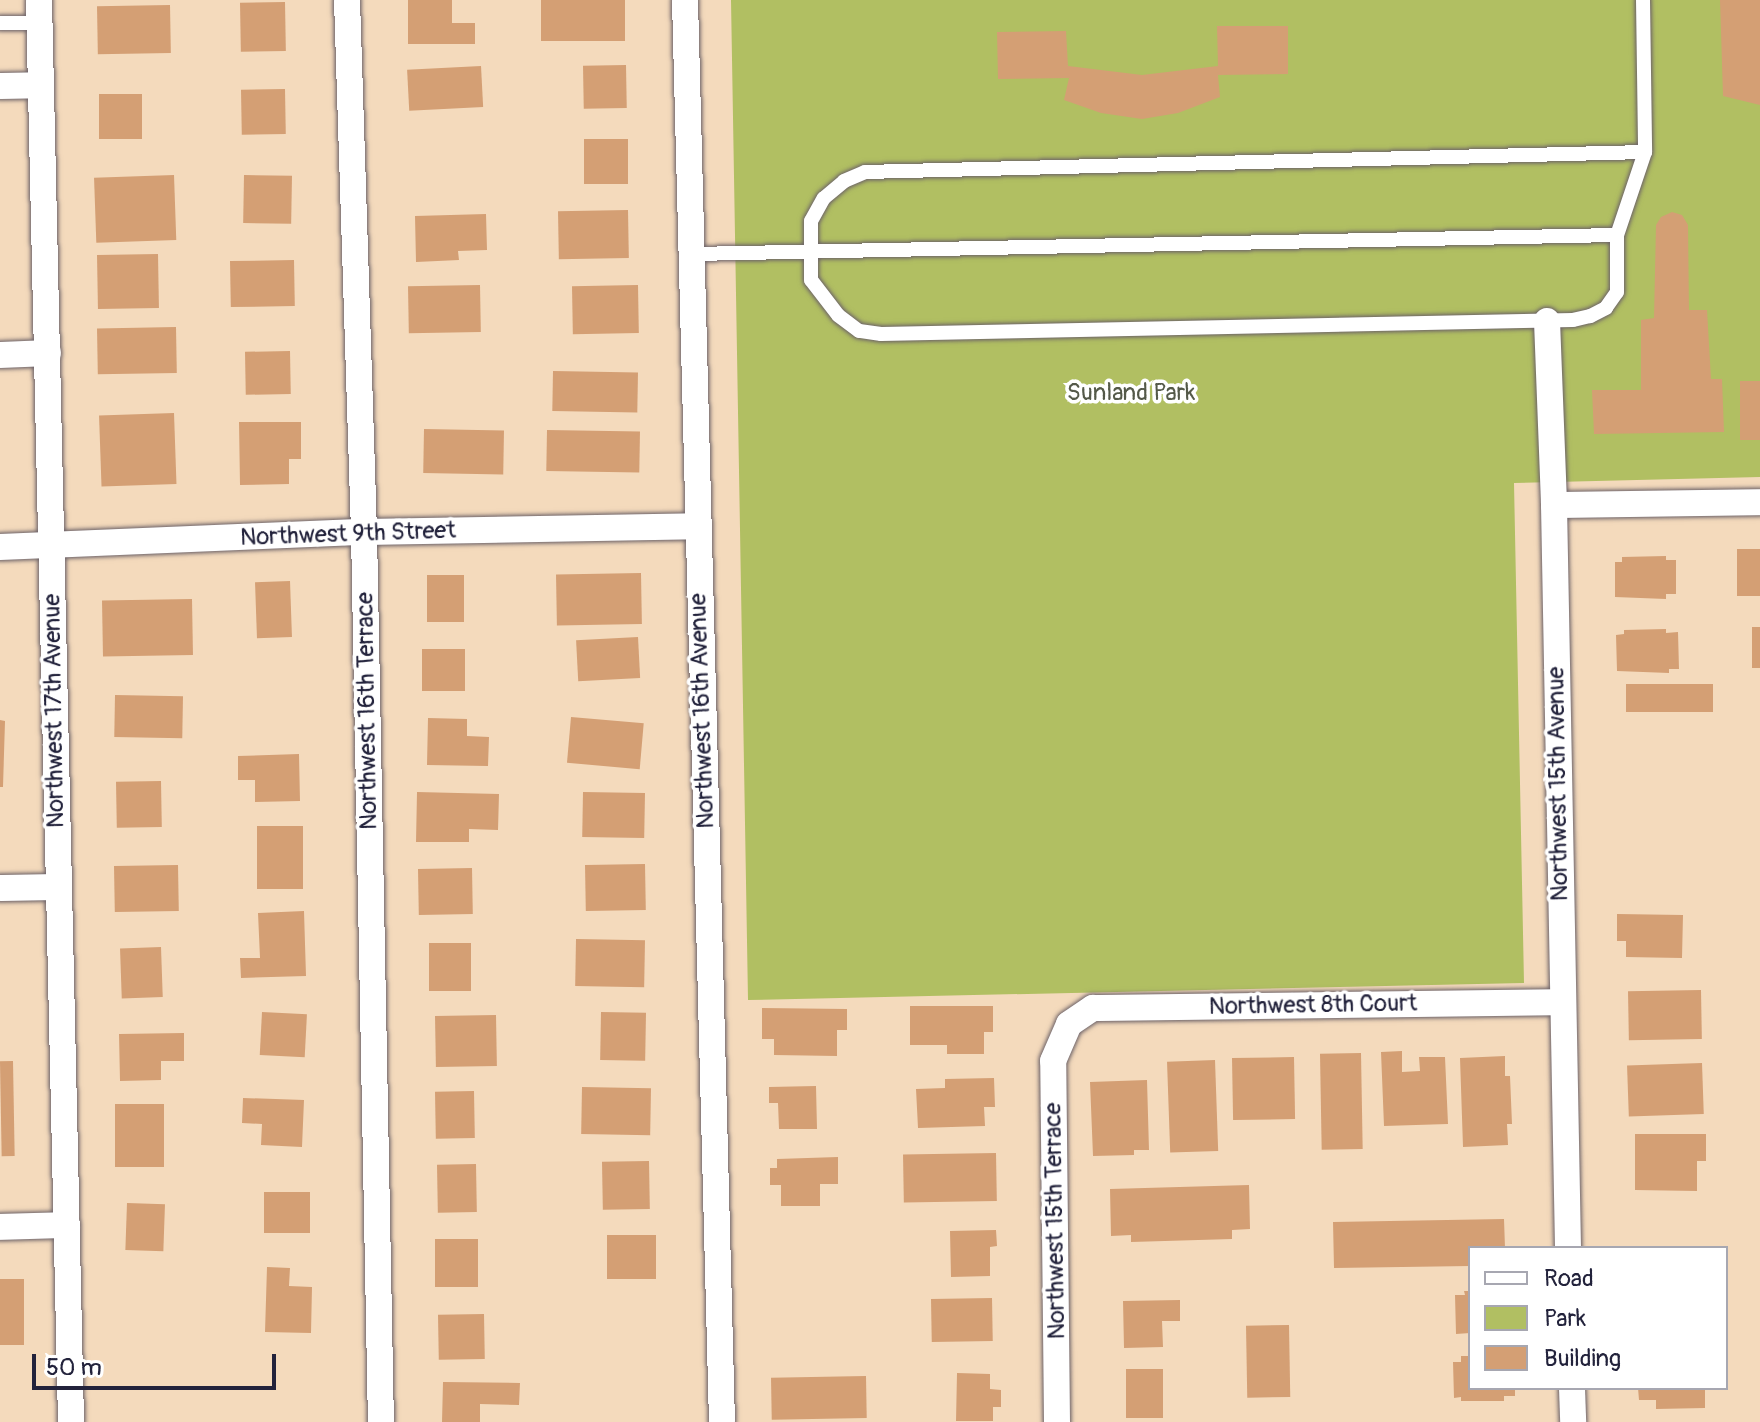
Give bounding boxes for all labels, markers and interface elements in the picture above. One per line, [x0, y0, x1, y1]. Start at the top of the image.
park label: Sunland Park [1067, 379, 1195, 407]
street label: Northwest 9th Street [240, 516, 456, 552]
street label: Northwest 16th Terrace [351, 592, 383, 830]
street label: Northwest 16th Avenue [683, 593, 721, 829]
street label: Northwest 17th Avenue [38, 594, 70, 828]
street label: Northwest 15th Avenue [1542, 666, 1574, 902]
street label: Northwest 8th Court [1209, 989, 1417, 1021]
street label: Northwest 15th Terrace [1039, 1102, 1071, 1340]
legend [1468, 1246, 1728, 1390]
text: Road [1544, 1264, 1594, 1293]
text: Park [1544, 1304, 1586, 1333]
scale bar [36, 1338, 280, 1388]
text: Building [1544, 1344, 1621, 1373]
text: 50 m [46, 1353, 102, 1382]

